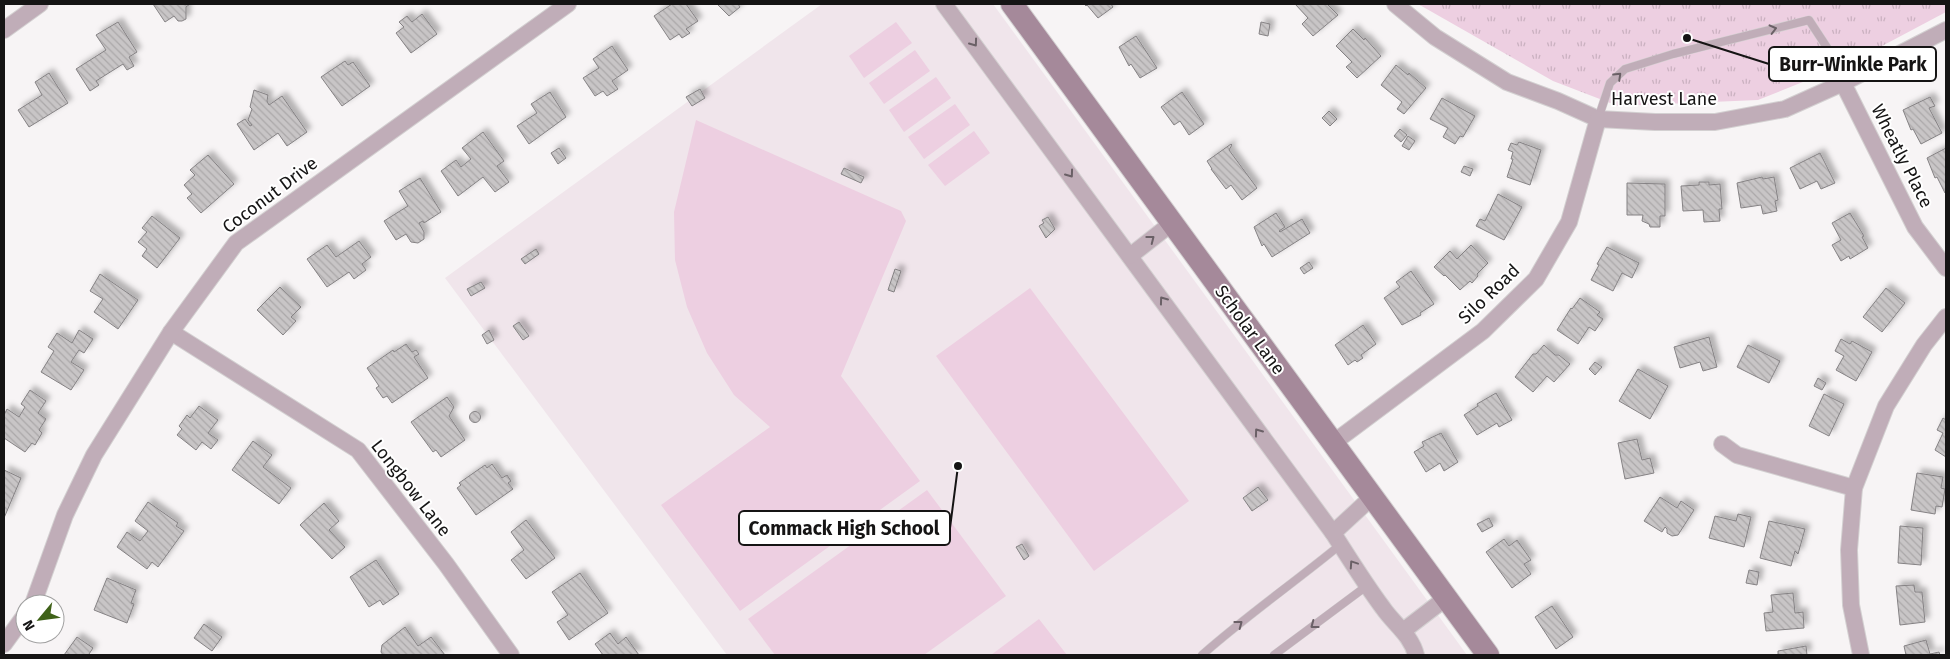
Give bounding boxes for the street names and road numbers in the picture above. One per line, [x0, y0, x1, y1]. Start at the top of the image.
street label: Harvest Lane [1611, 88, 1717, 110]
street label: Wheatly Place [1867, 101, 1937, 211]
street label: Coconut Drive [218, 152, 322, 238]
street label: Silo Road [1454, 259, 1524, 329]
street label: Scholar Lane [1210, 281, 1290, 379]
street label: Longbow Lane [366, 435, 456, 541]

